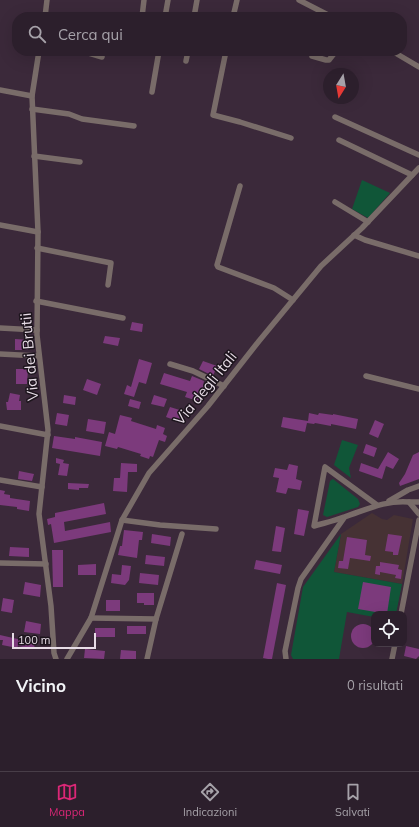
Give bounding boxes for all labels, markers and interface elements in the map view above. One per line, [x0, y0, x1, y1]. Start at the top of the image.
search box [12, 12, 407, 56]
icon: search [26, 23, 48, 45]
text: Cerca qui [58, 25, 123, 44]
north arrow [323, 68, 359, 104]
street label: Via dei Brutii [16, 312, 42, 402]
street label: Via degli Itali [169, 347, 241, 429]
map controls [371, 611, 407, 647]
button: locate [371, 611, 407, 647]
scale bar [12, 631, 96, 650]
text: 100 m [18, 633, 50, 647]
text: Vicino [16, 675, 66, 696]
text: 0 risultati [347, 677, 403, 693]
tab: Mappa [49, 781, 85, 819]
tab: Indicazioni [183, 781, 237, 819]
tab: Salvati [335, 781, 370, 819]

